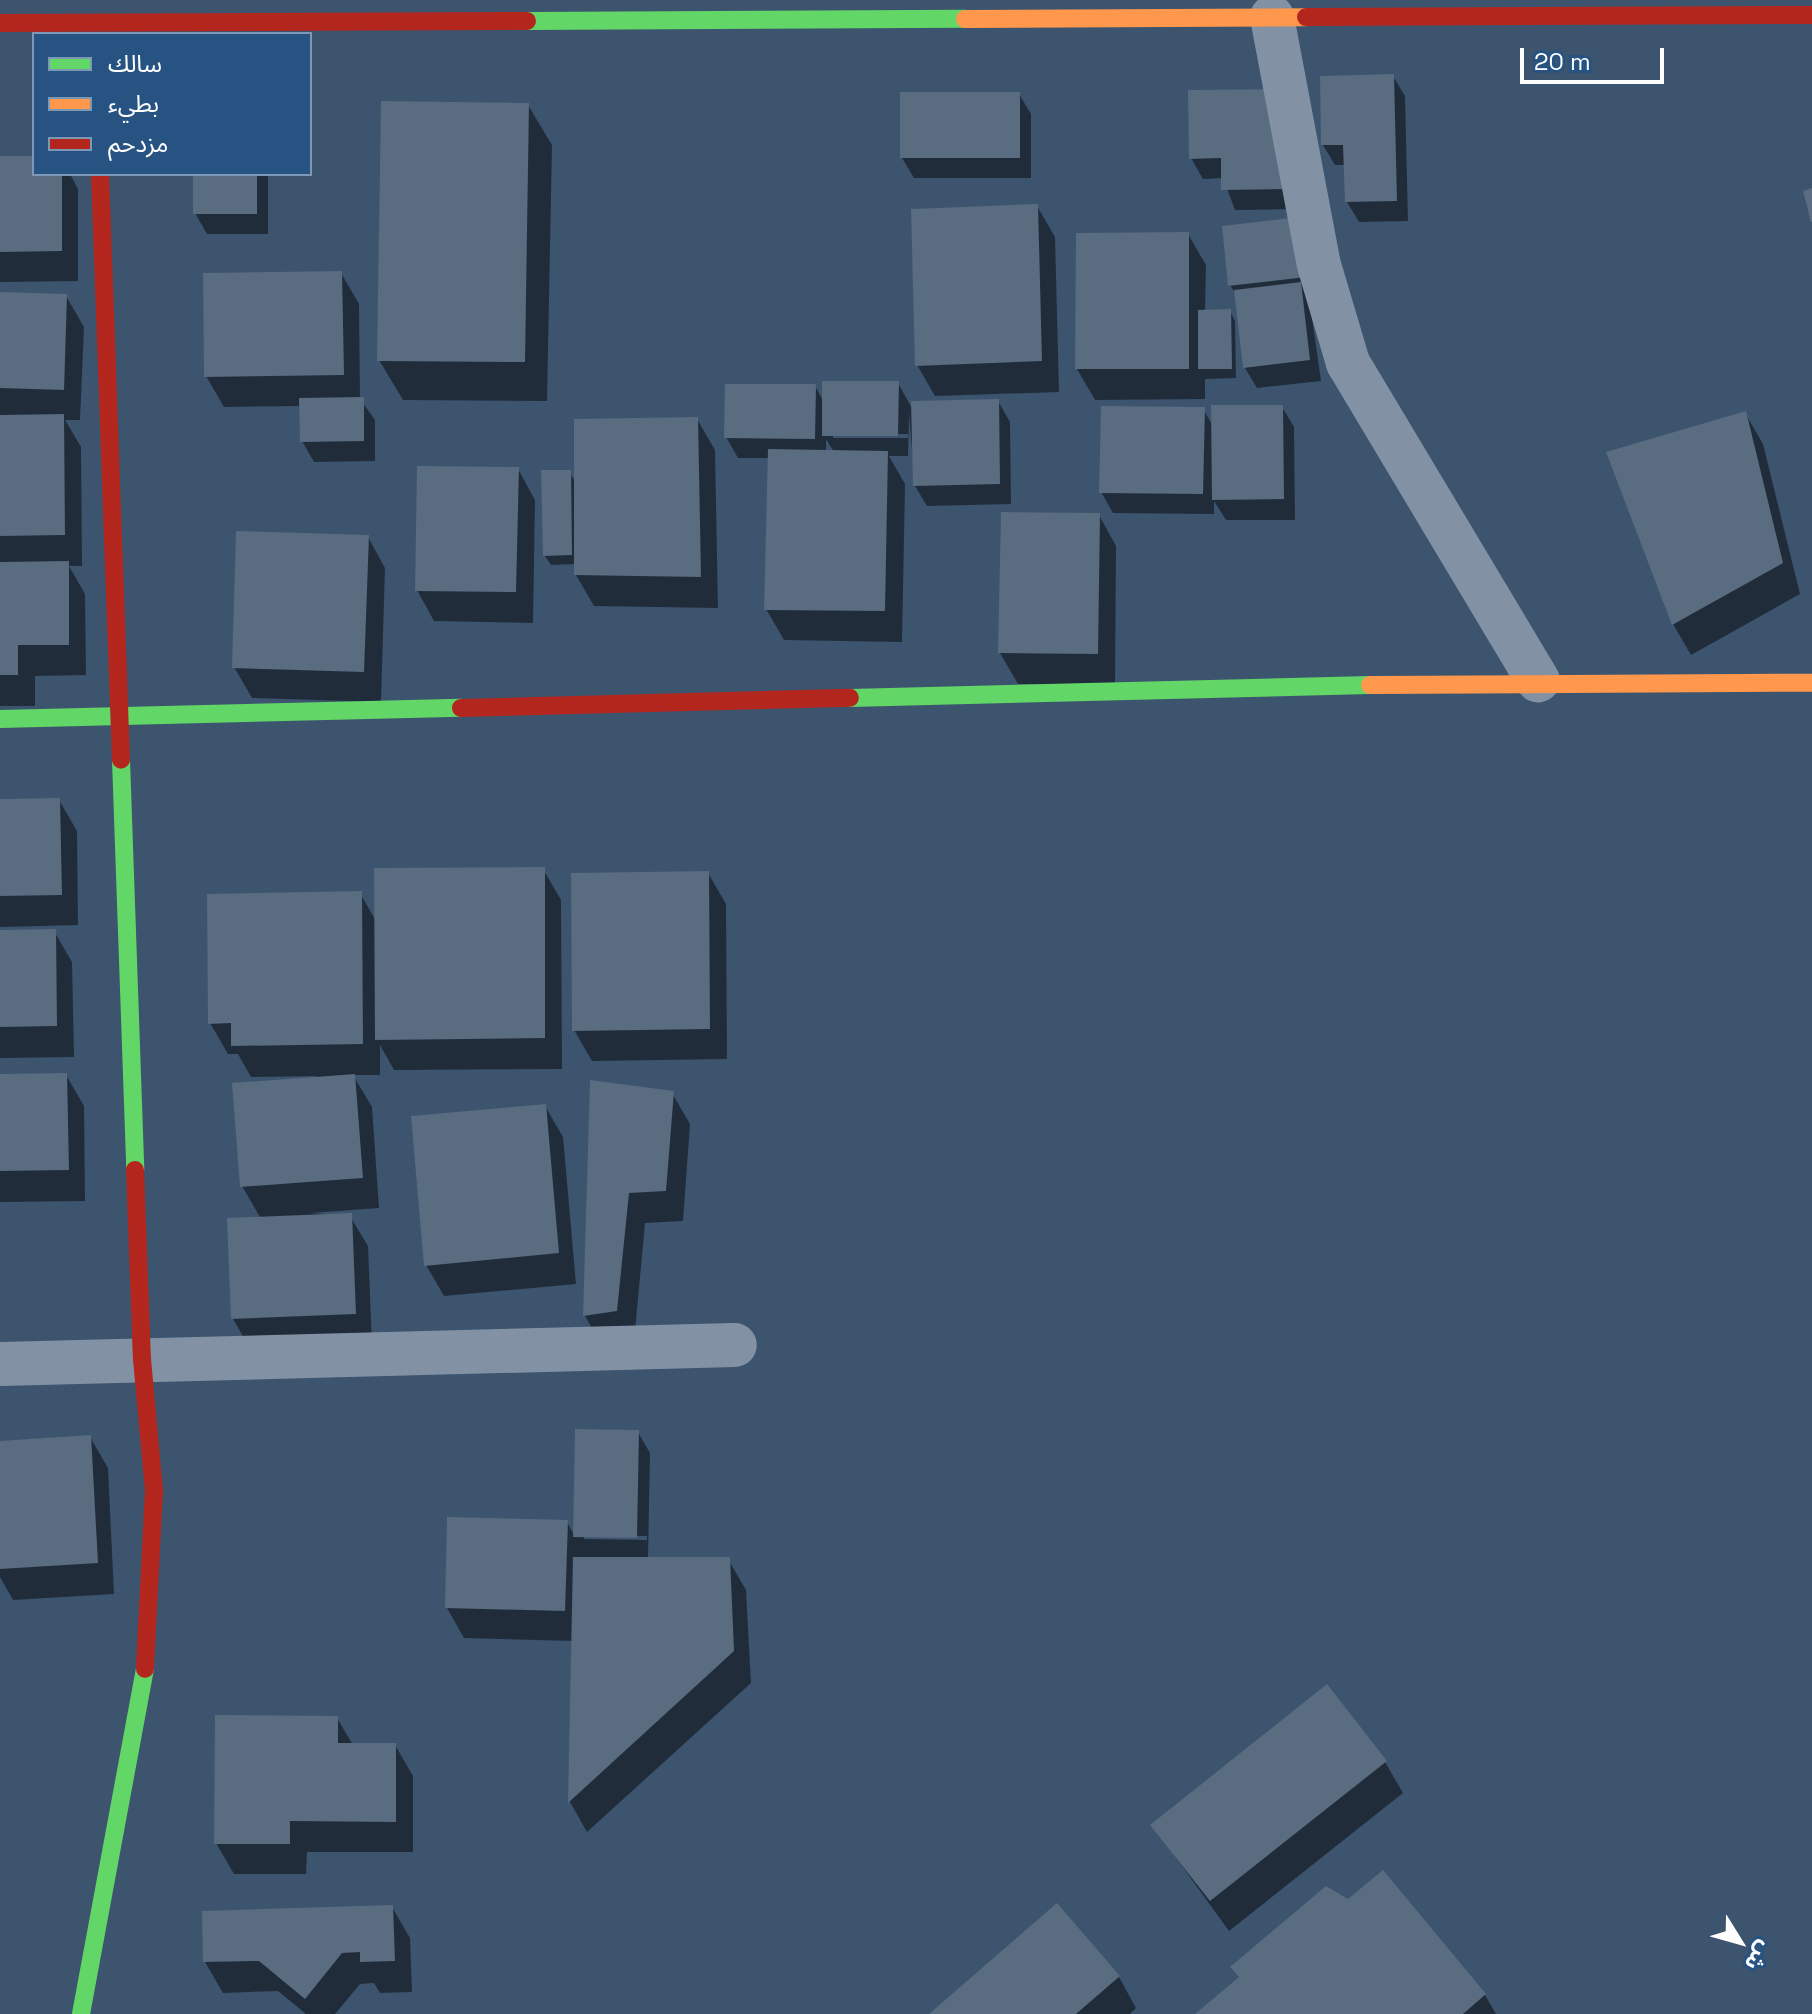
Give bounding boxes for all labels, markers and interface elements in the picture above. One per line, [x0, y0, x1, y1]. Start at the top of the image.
legend [32, 32, 312, 176]
scale bar [1524, 32, 1668, 82]
text: 20 m [1534, 46, 1591, 77]
text: سالك [108, 48, 162, 79]
text: بطيء [108, 88, 159, 119]
text: مزدحم [108, 128, 168, 159]
north arrow [1700, 1902, 1780, 1982]
text: ش [1739, 1936, 1779, 1977]

